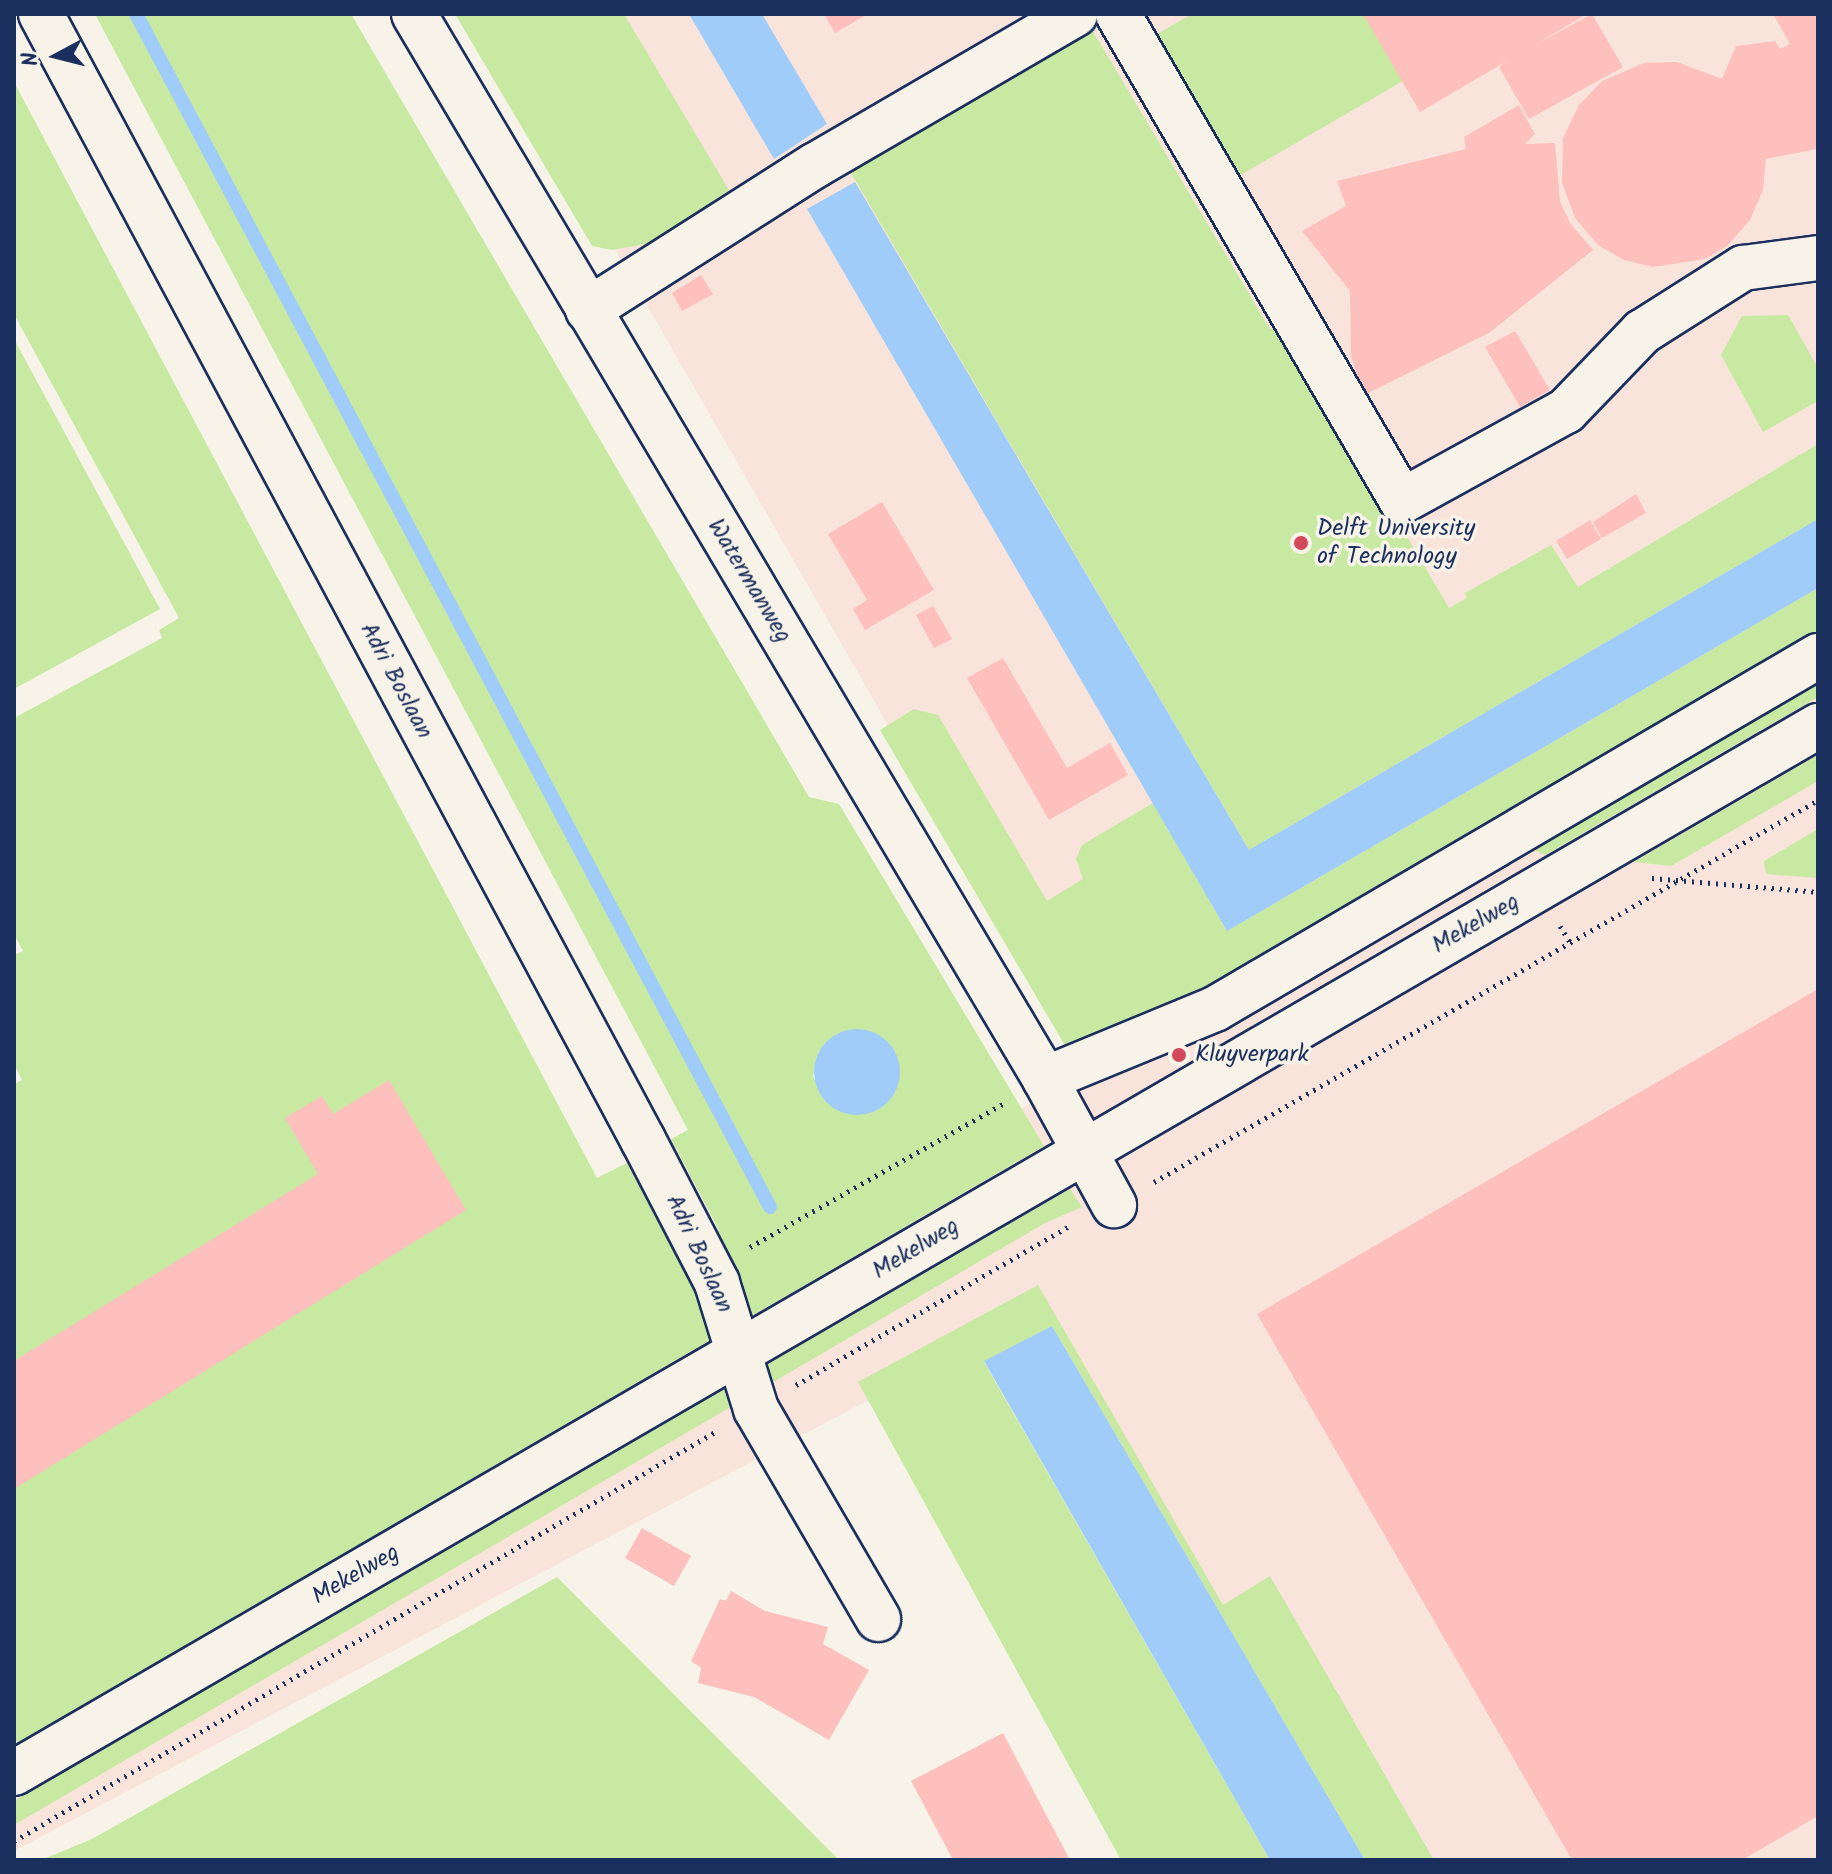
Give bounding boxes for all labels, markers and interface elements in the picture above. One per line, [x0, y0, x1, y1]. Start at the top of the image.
north arrow [16, 16, 96, 96]
text: N [13, 50, 50, 68]
street label: Watermanweg [701, 514, 797, 648]
place label: Delft University of Technology [1317, 515, 1475, 571]
marker: Delft University of Technology [1292, 534, 1310, 552]
street label: Adri Boslaan [353, 618, 439, 744]
street label: Mekelweg [1427, 888, 1525, 960]
place label: Kluyverpark [1195, 1041, 1309, 1069]
marker: Kluyverpark [1170, 1046, 1188, 1064]
street label: Adri Boslaan [659, 1190, 739, 1318]
street label: Mekelweg [867, 1212, 965, 1286]
street label: Mekelweg [307, 1539, 405, 1611]

